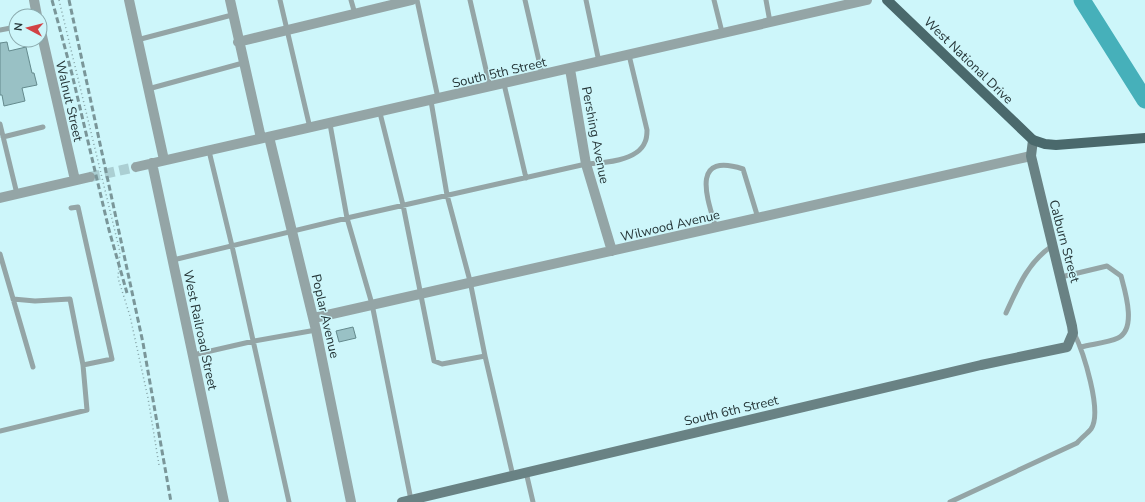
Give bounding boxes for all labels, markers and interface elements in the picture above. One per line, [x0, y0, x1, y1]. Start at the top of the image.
north arrow [8, 8, 48, 48]
street label: West National Drive [920, 13, 1017, 108]
text: N [11, 22, 27, 32]
street label: South 5th Street [450, 53, 549, 93]
street label: Walnut Street [51, 59, 87, 144]
street label: Pershing Avenue [577, 85, 613, 185]
street label: Calburn Street [1044, 198, 1084, 285]
street label: Wilwood Avenue [619, 206, 722, 246]
street label: West Railroad Street [179, 269, 222, 392]
street label: Poplar Avenue [307, 272, 343, 360]
street label: South 6th Street [682, 391, 781, 431]

